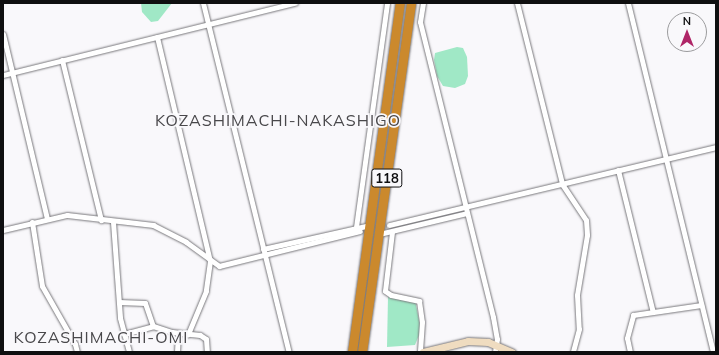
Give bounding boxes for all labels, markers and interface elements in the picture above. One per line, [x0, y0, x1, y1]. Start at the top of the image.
north arrow [667, 12, 707, 52]
text: N [683, 14, 691, 28]
district label: KOZASHIMACHI-NAKASHIGO [155, 110, 401, 130]
road number: 118 [371, 167, 403, 189]
district label: KOZASHIMACHI-OMI [14, 327, 188, 347]

